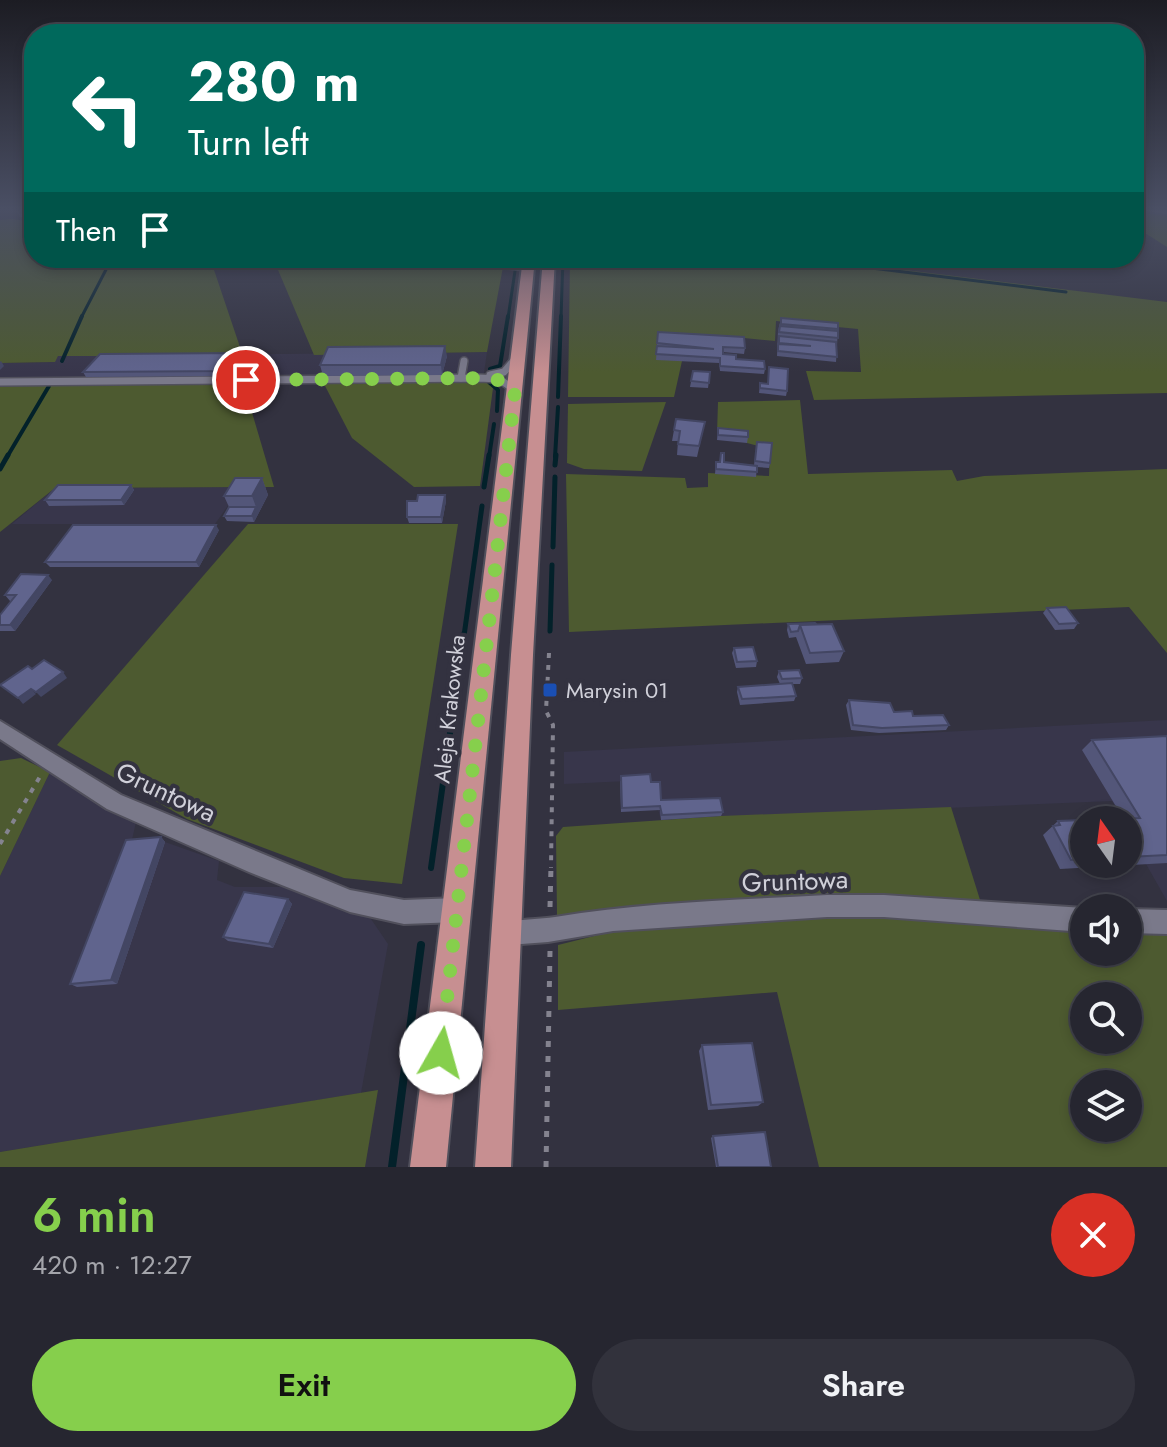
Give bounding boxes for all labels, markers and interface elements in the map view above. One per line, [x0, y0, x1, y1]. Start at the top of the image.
text: 280 m [188, 41, 360, 122]
icon: left [56, 56, 160, 160]
text: Turn left [188, 116, 309, 168]
icon: arrive [133, 208, 177, 252]
text: Then [56, 209, 117, 252]
pin [212, 346, 280, 414]
icon: arrive [224, 358, 268, 402]
street label: Aleja Krakowska [425, 633, 473, 785]
place label: Marysin 01 [566, 674, 668, 706]
marker: Marysin 01 [541, 681, 559, 699]
street label: Gruntowa [110, 752, 222, 832]
north arrow [1070, 806, 1142, 878]
map controls [1070, 806, 1142, 1142]
street label: Gruntowa [741, 860, 849, 902]
button: sound [1070, 894, 1142, 966]
button: search [1070, 982, 1142, 1054]
position arrow [399, 1011, 483, 1095]
button: layers [1070, 1070, 1142, 1142]
text: 6 min [32, 1181, 156, 1250]
button: close [1051, 1193, 1135, 1277]
text: 420 m · 12:27 [32, 1246, 192, 1284]
button: Exit [32, 1339, 576, 1431]
button: Share [592, 1339, 1135, 1431]

